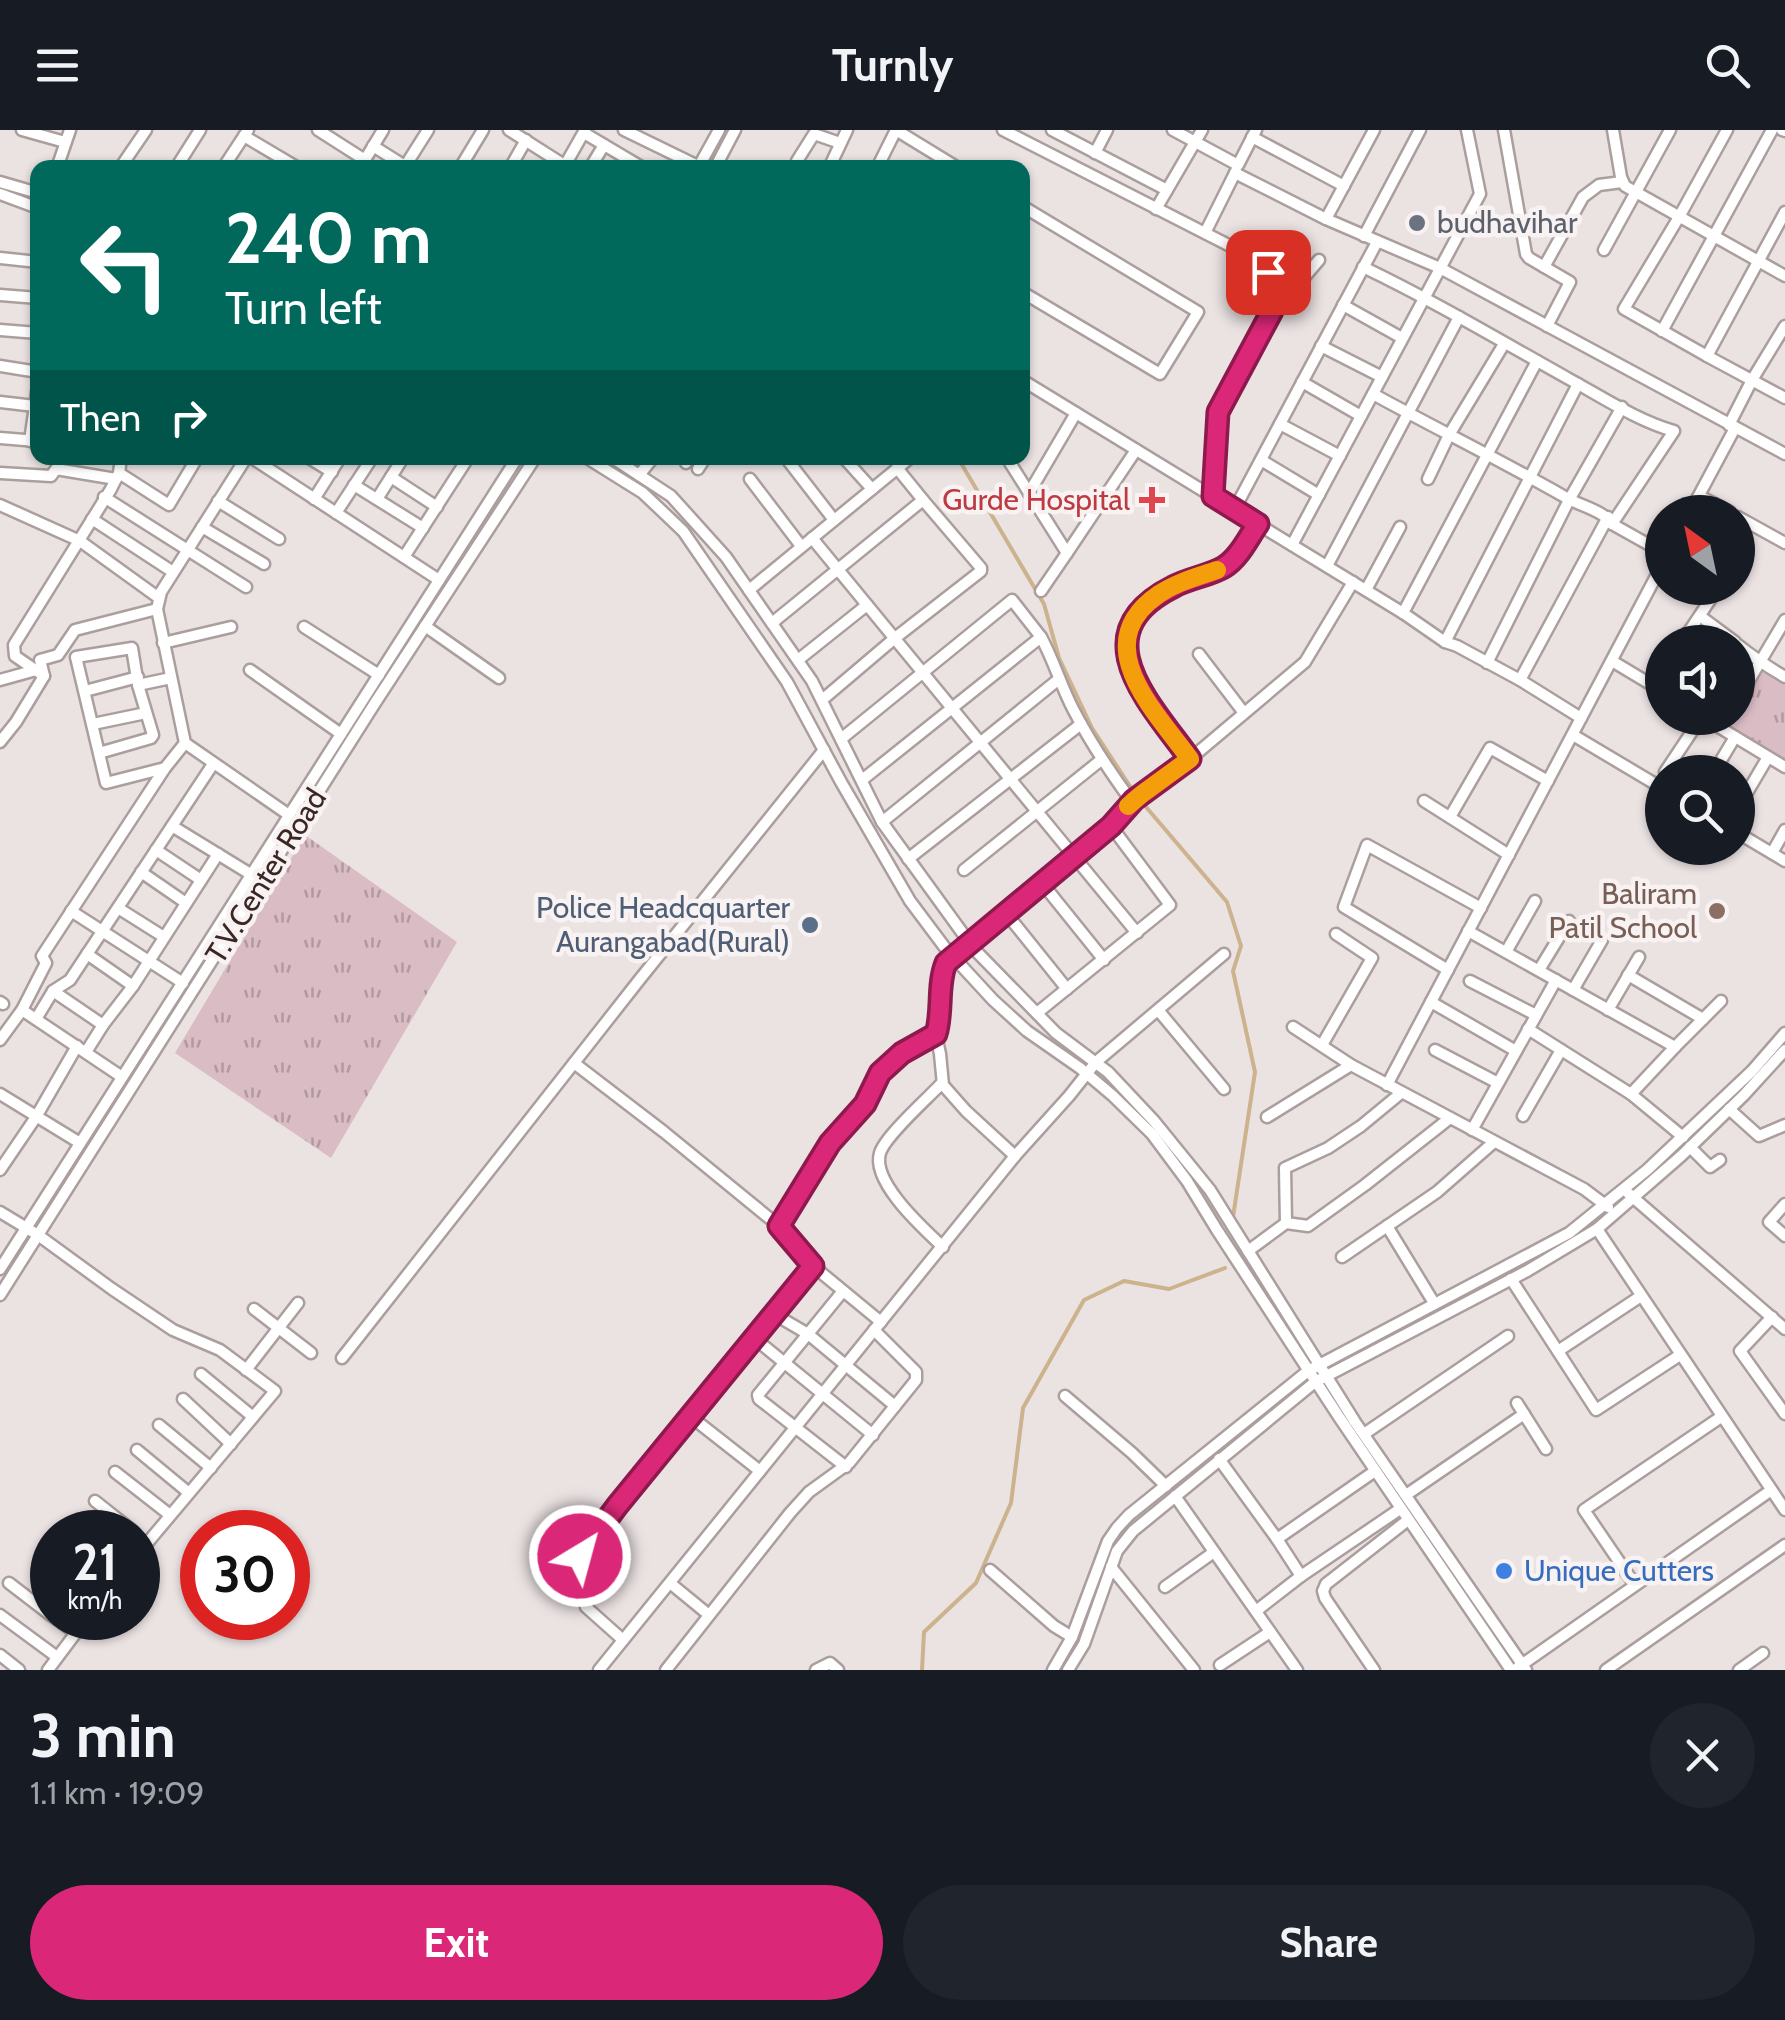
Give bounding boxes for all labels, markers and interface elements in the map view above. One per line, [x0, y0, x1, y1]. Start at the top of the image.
icon: menu [30, 38, 85, 93]
text: Turnly [832, 38, 953, 92]
icon: search [1700, 38, 1755, 93]
text: 240 m [225, 195, 432, 281]
icon: left [60, 200, 190, 330]
place label: budhavihar [1437, 204, 1578, 241]
marker: budhavihar [1406, 212, 1428, 234]
pin [1226, 230, 1311, 315]
icon: arrive [1241, 245, 1296, 300]
text: Turn left [225, 281, 382, 335]
icon: right [161, 390, 216, 445]
text: Then [60, 394, 141, 441]
place label: Gurde Hospital [942, 481, 1130, 518]
marker: Gurde Hospital [1139, 487, 1165, 513]
north arrow [1645, 495, 1755, 605]
map controls [1645, 495, 1755, 865]
button: sound [1645, 625, 1755, 735]
button: search [1645, 755, 1755, 865]
street label: T.V.Center Road [197, 781, 334, 970]
place label: Baliram Patil School [1548, 875, 1697, 946]
place label: Police Headcquarter Aurangabad(Rural) [536, 889, 791, 960]
marker: Baliram Patil School [1706, 900, 1728, 922]
marker: Police Headcquarter Aurangabad(Rural) [799, 914, 821, 936]
position arrow [528, 1504, 632, 1608]
speed limit sign: 30 [180, 1510, 310, 1640]
text: 21 [73, 1532, 117, 1593]
place label: Unique Cutters [1524, 1552, 1714, 1589]
marker: Unique Cutters [1493, 1560, 1515, 1582]
text: km/h [68, 1585, 122, 1615]
text: 3 min [30, 1699, 176, 1772]
button: close [1650, 1703, 1755, 1808]
text: 1.1 km · 19:09 [30, 1773, 204, 1812]
button: Exit [30, 1885, 883, 2000]
button: Share [903, 1885, 1755, 2000]

